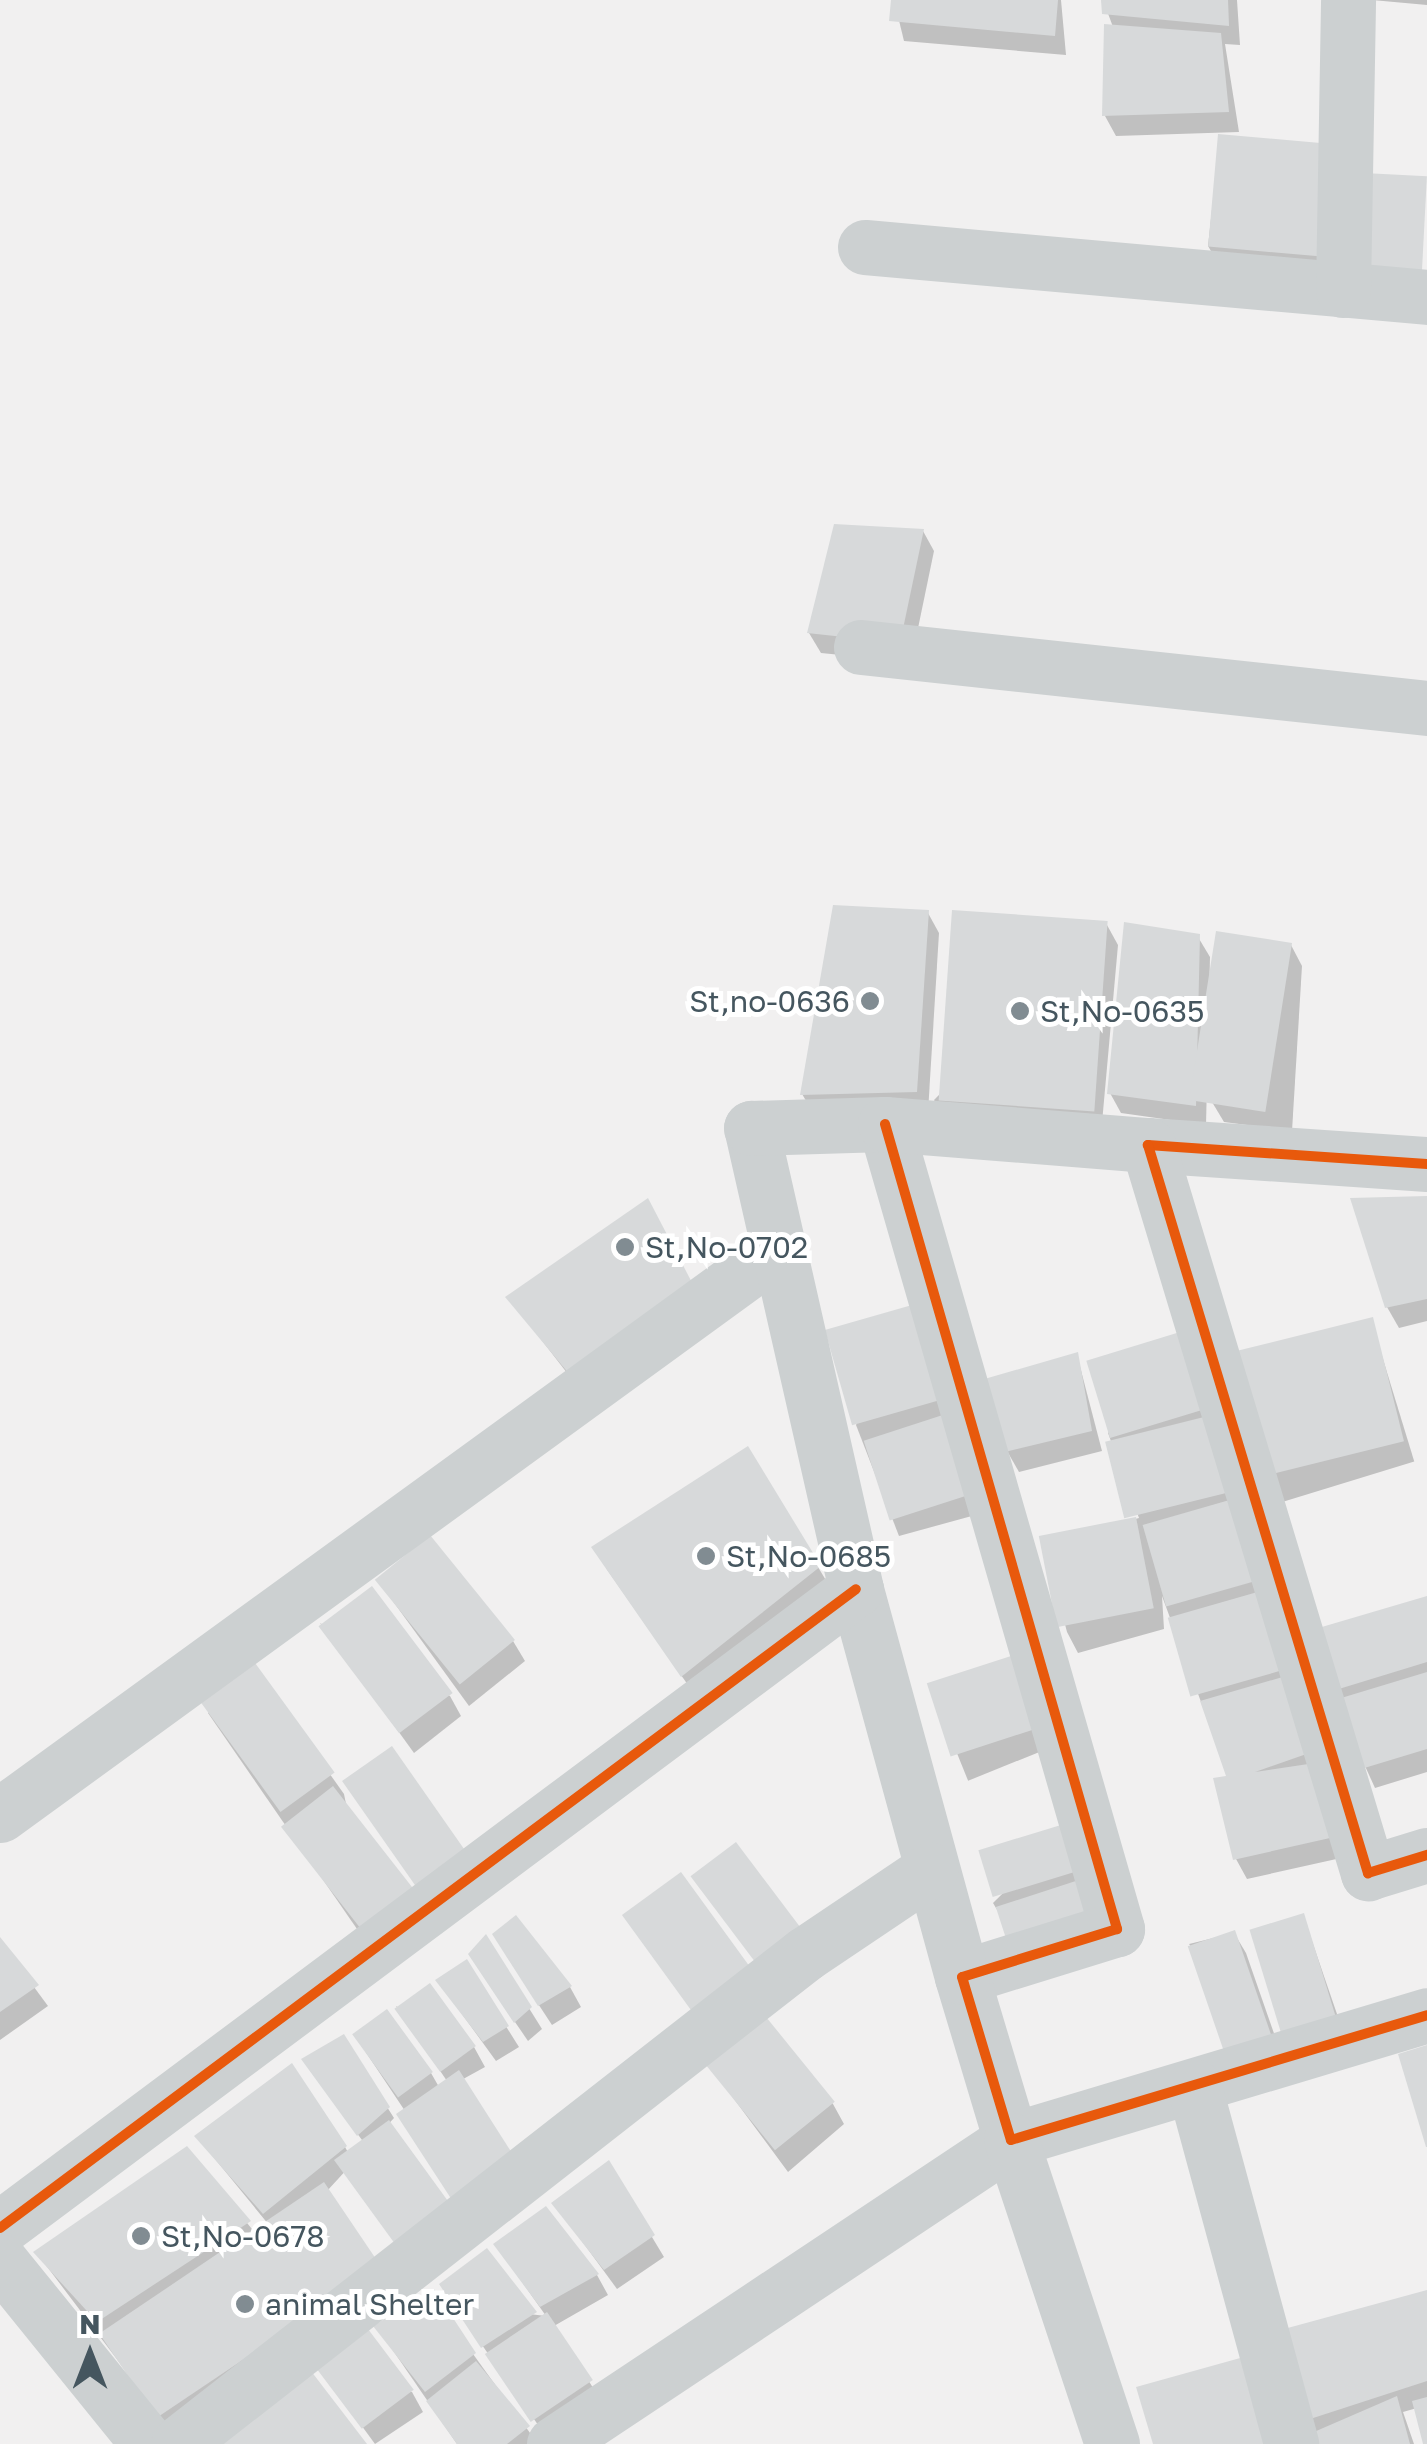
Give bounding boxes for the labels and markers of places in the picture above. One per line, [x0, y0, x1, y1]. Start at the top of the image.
place label: St,no-0636 [689, 983, 850, 1019]
marker: St,no-0636 [859, 990, 881, 1012]
place label: St,No-0635 [1040, 993, 1204, 1029]
marker: St,No-0635 [1009, 1000, 1031, 1022]
place label: St,No-0702 [645, 1229, 808, 1265]
marker: St,No-0702 [614, 1236, 636, 1258]
place label: St,No-0685 [726, 1538, 891, 1574]
marker: St,No-0685 [695, 1545, 717, 1567]
place label: St,No-0678 [161, 2218, 325, 2254]
marker: St,No-0678 [130, 2225, 152, 2247]
place label: animal Shelter [265, 2286, 474, 2322]
marker: animal Shelter [234, 2293, 256, 2315]

